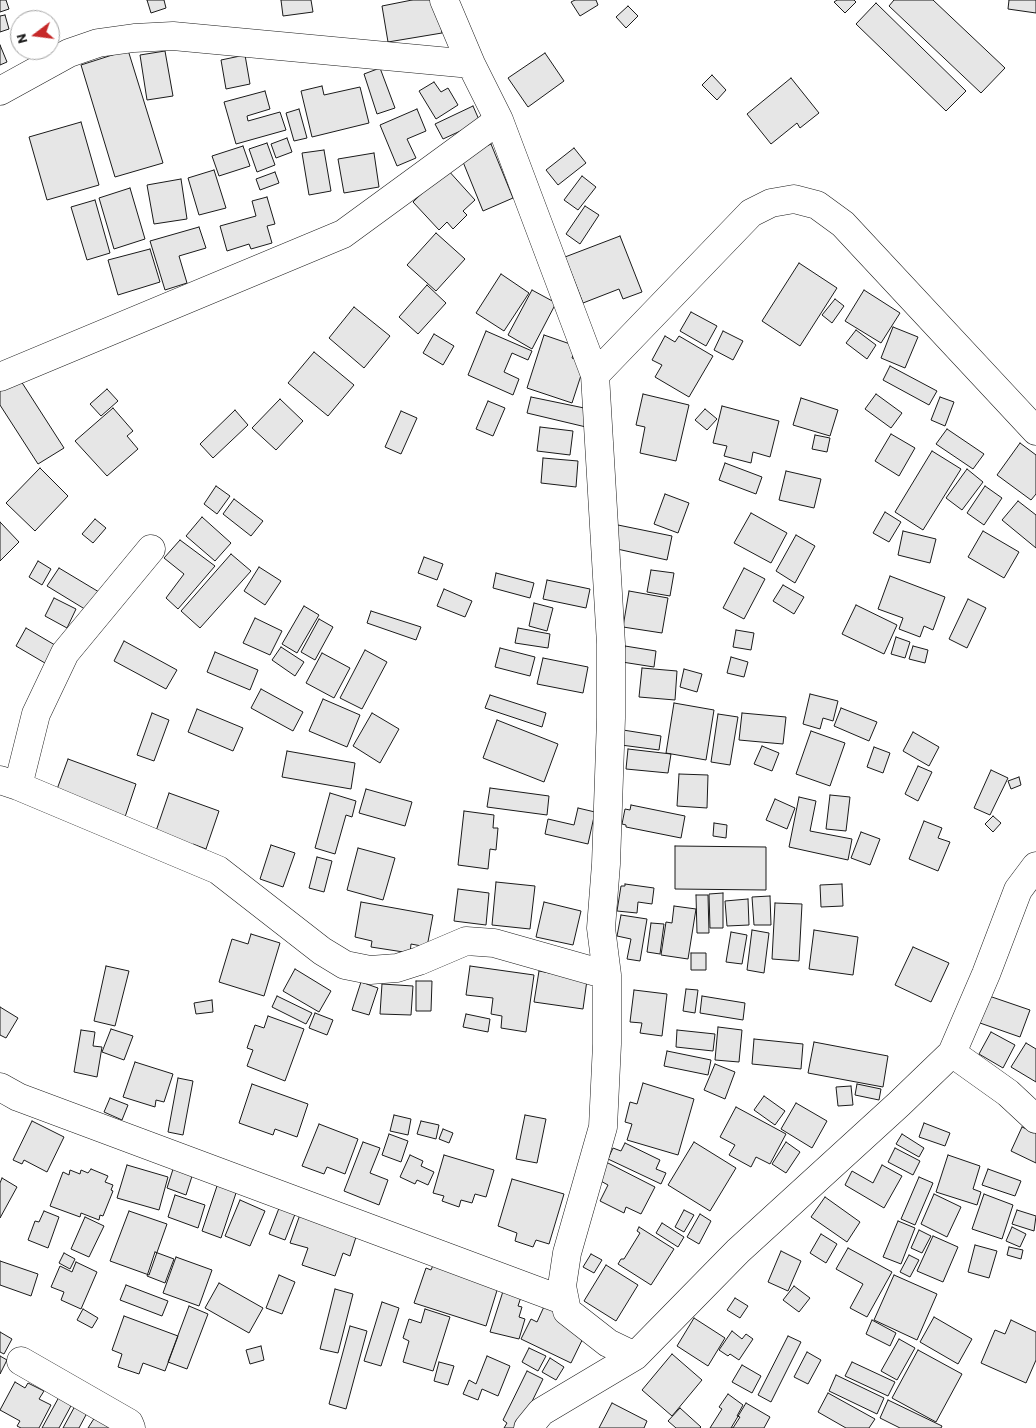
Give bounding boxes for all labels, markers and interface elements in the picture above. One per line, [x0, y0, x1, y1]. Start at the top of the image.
north arrow [10, 10, 60, 60]
text: N [12, 32, 30, 45]

